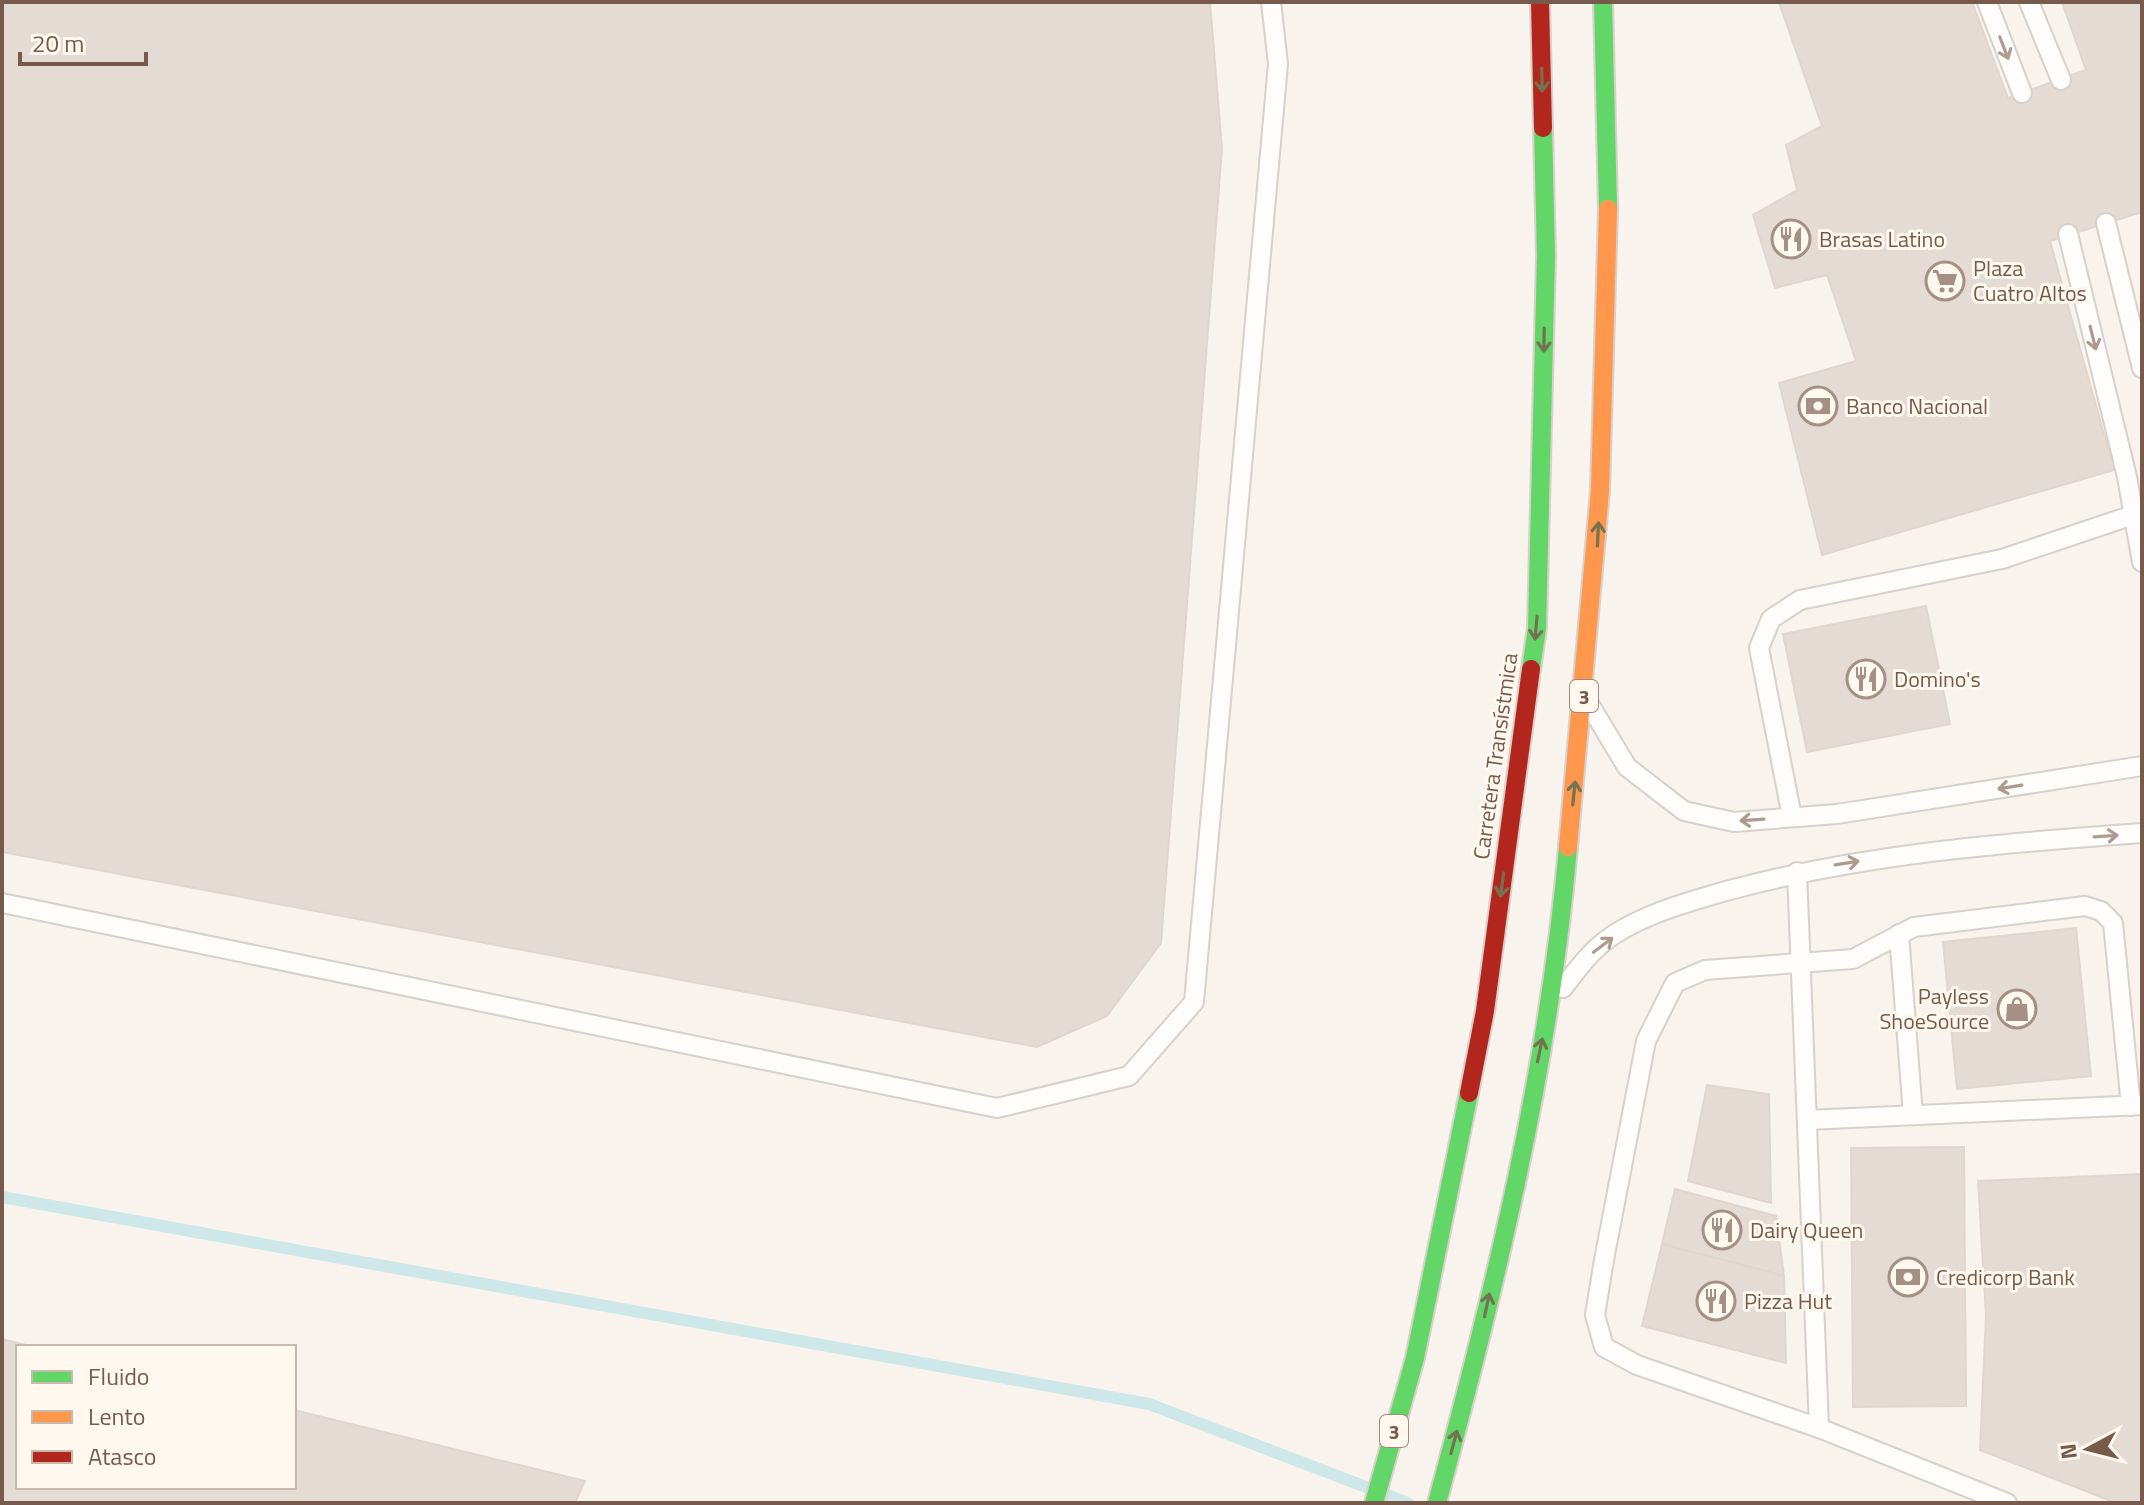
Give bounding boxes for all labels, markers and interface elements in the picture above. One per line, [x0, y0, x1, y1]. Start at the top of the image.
scale bar [20, 16, 146, 66]
text: 20 m [32, 25, 84, 61]
one-way arrow [1998, 35, 2012, 60]
one-way arrow [1535, 66, 1550, 93]
restaurant icon: Brasas Latino [1770, 218, 1812, 260]
place label: Brasas Latino [1819, 222, 1945, 256]
place label: Plaza Cuatro Altos [1973, 251, 2087, 310]
supermarket icon: Plaza Cuatro Altos [1924, 260, 1966, 302]
one-way arrow [2087, 324, 2102, 350]
one-way arrow [1537, 326, 1552, 353]
bank icon: Banco Nacional [1797, 385, 1839, 427]
place label: Banco Nacional [1846, 389, 1988, 423]
one-way arrow [1591, 521, 1606, 548]
one-way arrow [1528, 614, 1543, 641]
street label: Carretera Transístmica [1464, 650, 1526, 862]
restaurant icon: Domino's [1845, 658, 1887, 700]
place label: Domino's [1894, 662, 1981, 696]
road number: 3 [1570, 680, 1598, 712]
one-way arrow [1566, 780, 1581, 807]
one-way arrow [1997, 780, 2023, 795]
one-way arrow [1739, 813, 1766, 828]
one-way arrow [2092, 828, 2119, 843]
one-way arrow [1834, 855, 1859, 870]
one-way arrow [1494, 872, 1509, 898]
one-way arrow [1592, 937, 1613, 954]
place label: Payless ShoeSource [1879, 979, 1989, 1038]
shop icon: Payless ShoeSource [1996, 988, 2038, 1030]
one-way arrow [1533, 1038, 1548, 1064]
restaurant icon: Dairy Queen [1701, 1209, 1743, 1251]
place label: Dairy Queen [1750, 1213, 1863, 1247]
bank icon: Credicorp Bank [1887, 1256, 1929, 1298]
place label: Credicorp Bank [1936, 1260, 2075, 1294]
restaurant icon: Pizza Hut [1695, 1280, 1737, 1322]
place label: Pizza Hut [1744, 1284, 1832, 1318]
one-way arrow [1480, 1293, 1495, 1318]
legend [16, 1345, 296, 1489]
text: Fluido [88, 1358, 150, 1394]
text: Lento [88, 1398, 145, 1434]
north arrow [2048, 1409, 2128, 1489]
road number: 3 [1380, 1415, 1408, 1447]
one-way arrow [1447, 1430, 1462, 1456]
text: Atasco [88, 1438, 157, 1474]
text: N [2050, 1442, 2086, 1461]

